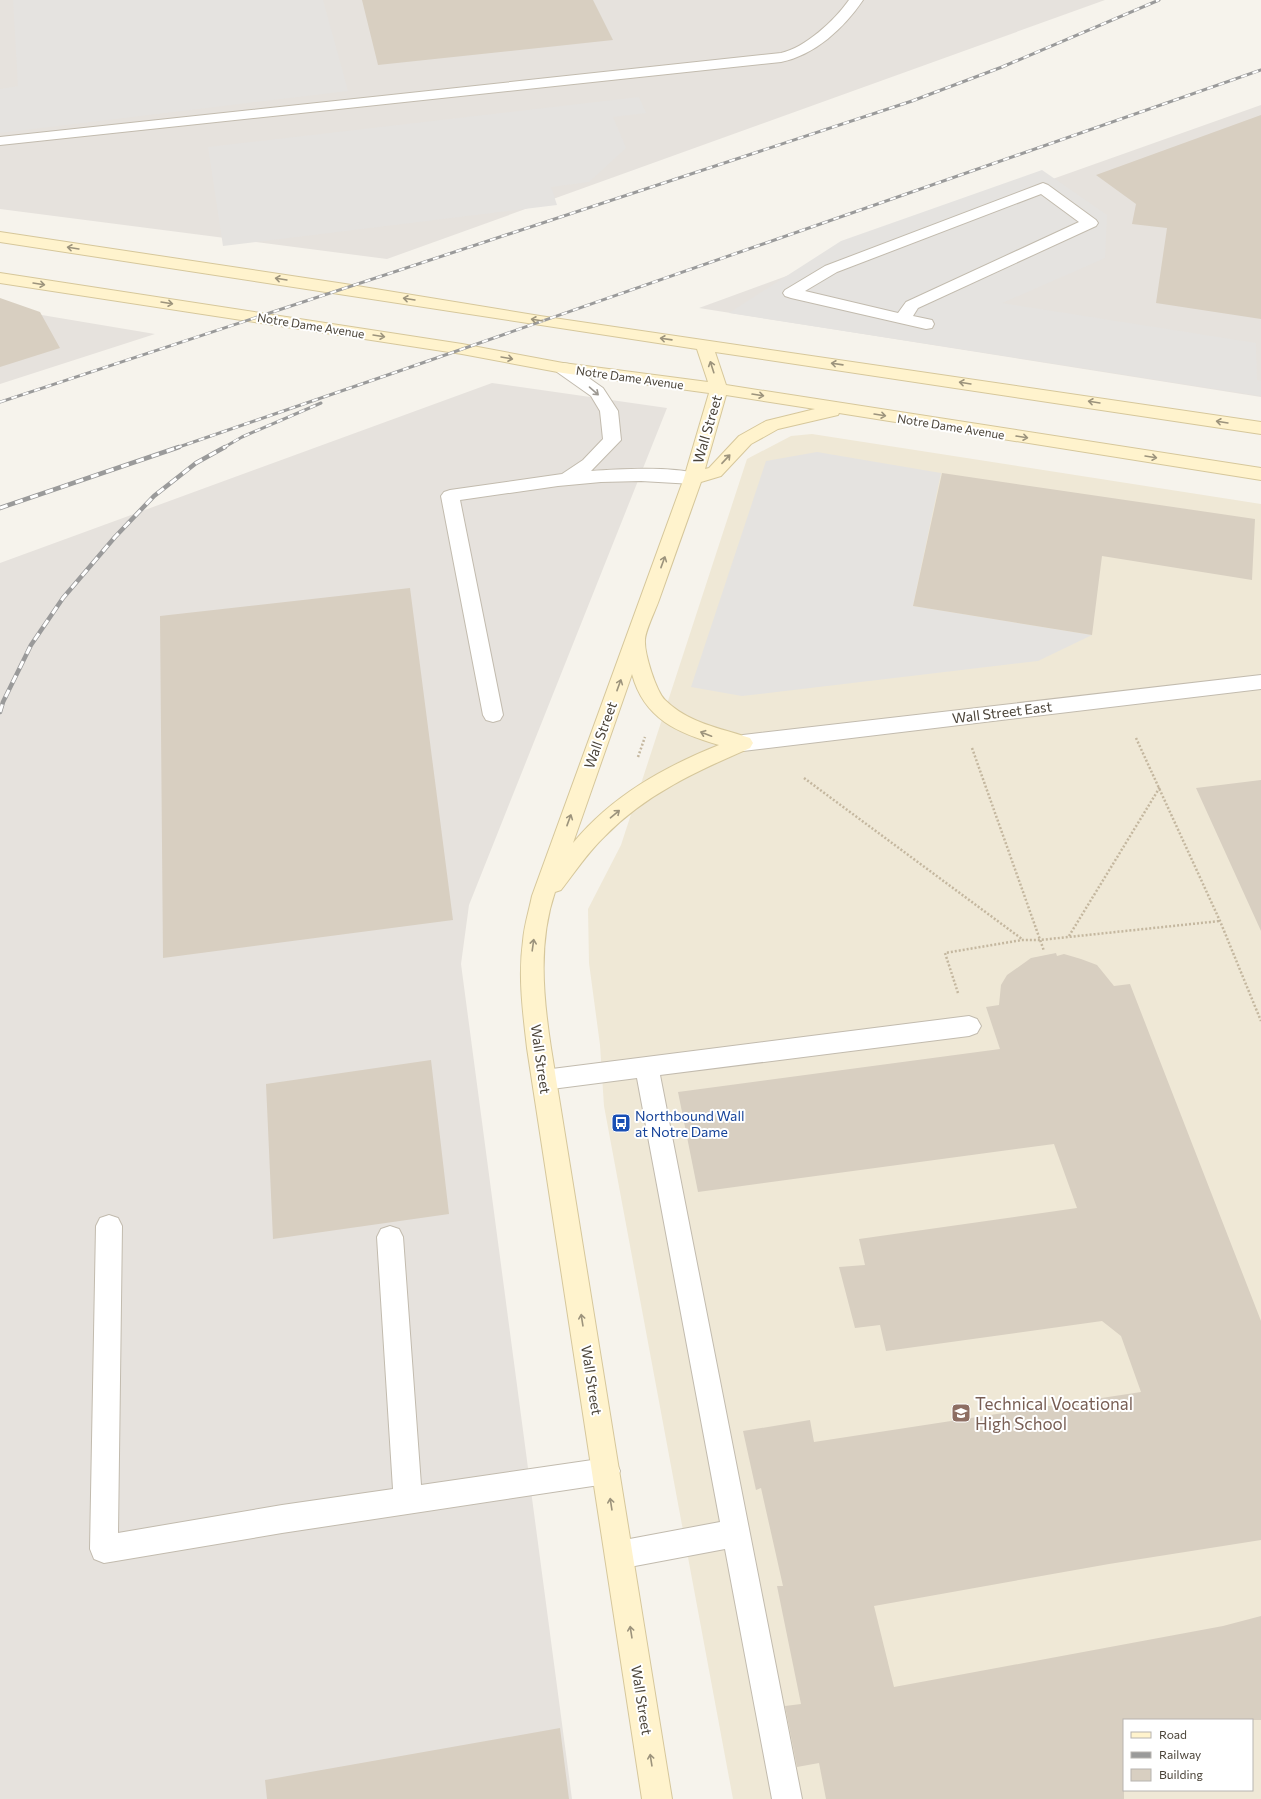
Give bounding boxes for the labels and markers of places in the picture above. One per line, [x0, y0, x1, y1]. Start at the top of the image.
place label: Northbound Wall at Notre Dame [635, 1107, 745, 1140]
bus stop icon: Northbound Wall at Notre Dame [610, 1112, 632, 1134]
place label: Technical Vocational High School [975, 1393, 1133, 1434]
school or university icon: Technical Vocational High School [950, 1402, 972, 1424]

